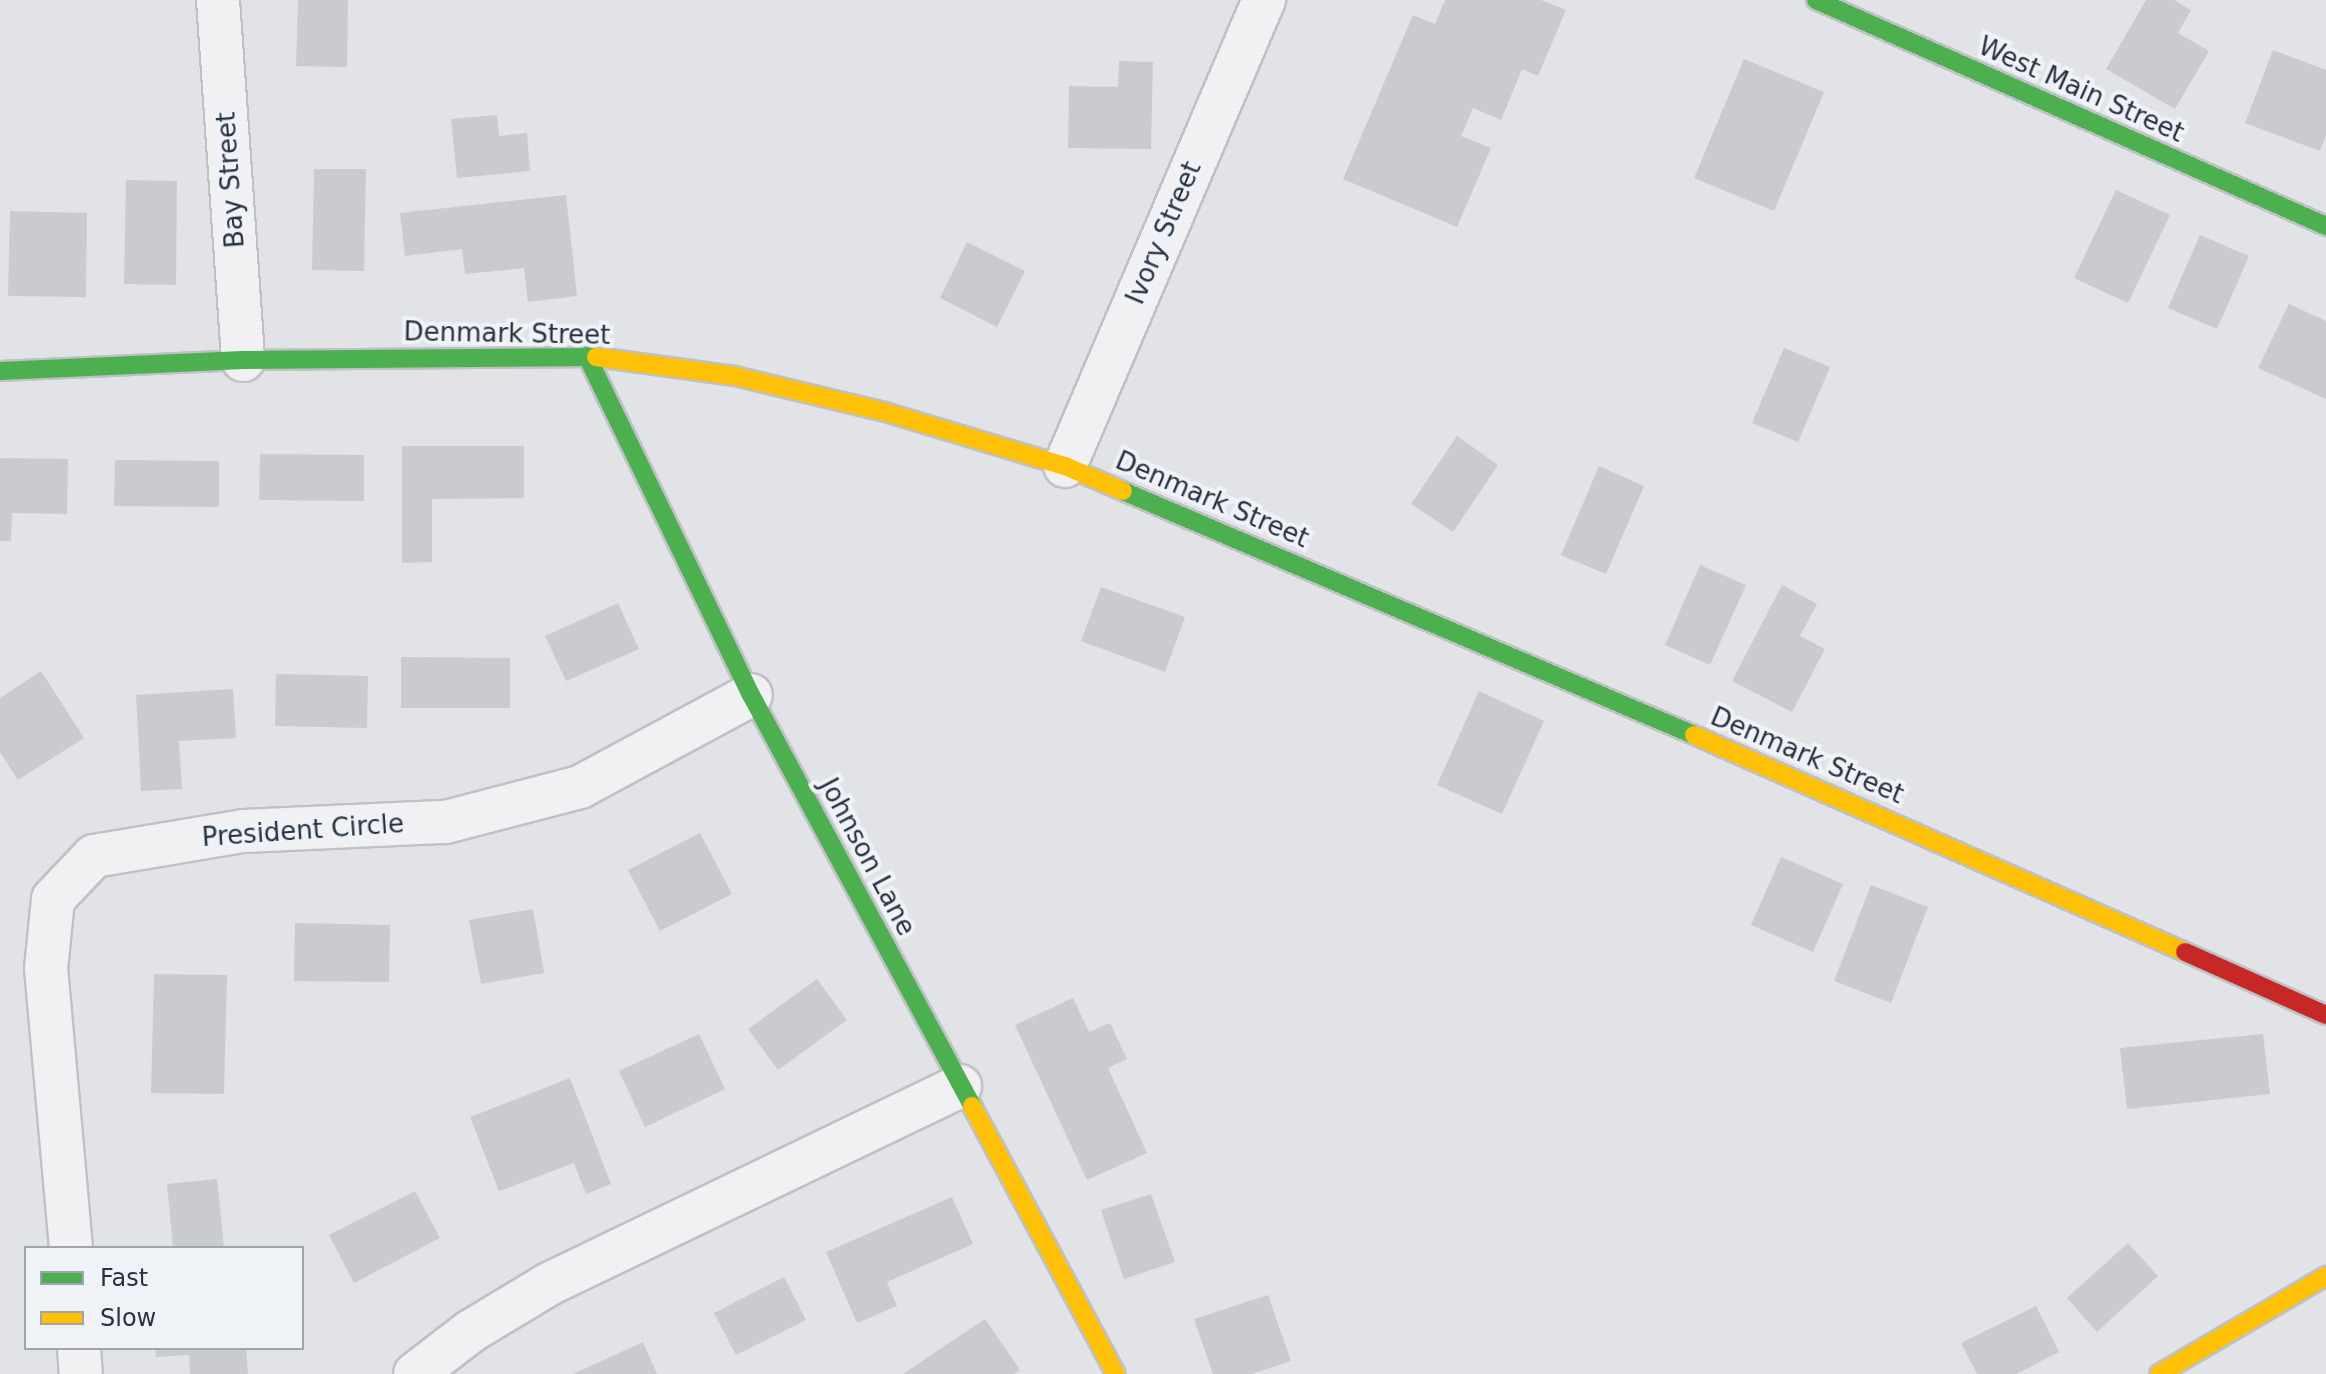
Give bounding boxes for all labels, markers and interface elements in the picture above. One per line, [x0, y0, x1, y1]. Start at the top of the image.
street label: West Main Street [1973, 31, 2189, 149]
street label: Bay Street [211, 111, 251, 249]
street label: Ivory Street [1120, 157, 1208, 309]
street label: Denmark Street [403, 317, 611, 351]
street label: Denmark Street [1111, 445, 1313, 555]
street label: Denmark Street [1706, 701, 1908, 811]
street label: Johnson Lane [812, 773, 922, 941]
street label: President Circle [201, 808, 405, 854]
legend [24, 1246, 304, 1350]
text: Fast [100, 1264, 148, 1292]
text: Slow [100, 1304, 156, 1332]

